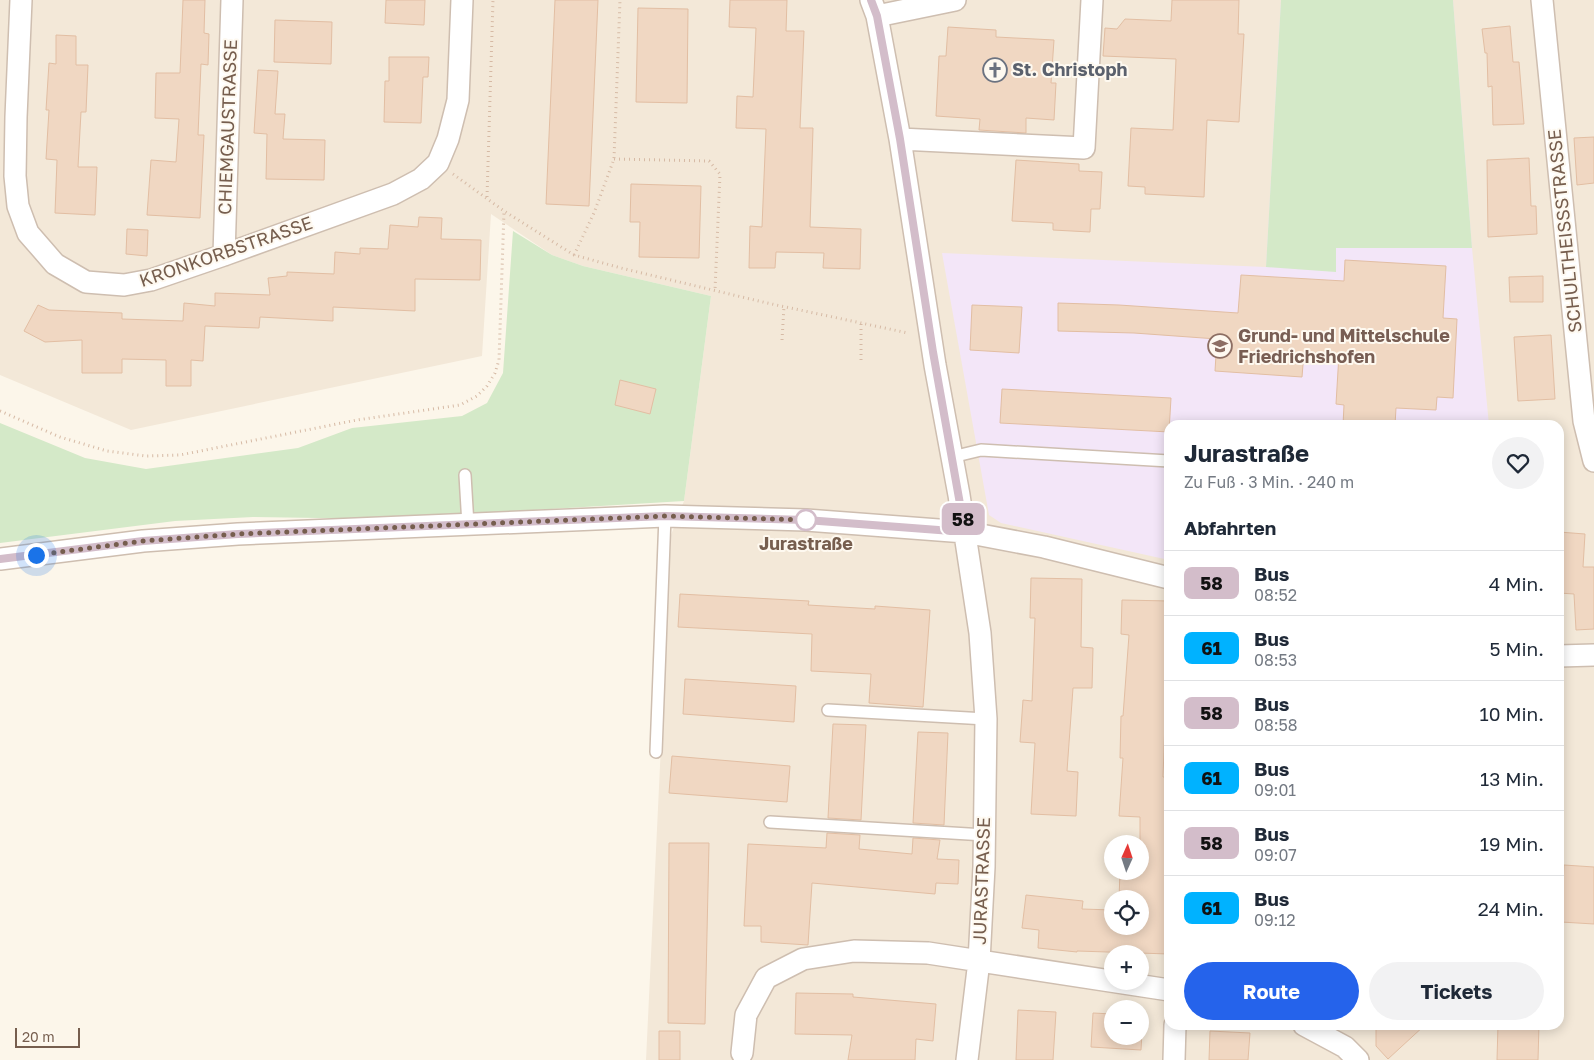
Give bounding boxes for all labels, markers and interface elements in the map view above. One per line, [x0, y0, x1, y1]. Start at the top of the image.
street label: CHIEMGAUSTRASSE [213, 39, 241, 215]
church icon: St. Christoph [982, 57, 1008, 83]
place label: St. Christoph [1012, 58, 1127, 80]
street label: SCHULTHEISSSTRASSE [1542, 128, 1586, 334]
street label: KRONKORBSTRASSE [136, 211, 315, 291]
place label: Grund- und Mittelschule Friedrichshofen [1238, 324, 1450, 367]
school or university icon: Grund- und Mittelschule Friedrichshofen [1207, 333, 1233, 359]
button: heart [1492, 437, 1544, 489]
text: Jurastraße [1184, 438, 1309, 467]
text: Zu Fuß · 3 Min. · 240 m [1184, 472, 1354, 492]
line badge: 58 [940, 503, 986, 535]
text: 58 [952, 508, 974, 530]
marker: Jurastraße [795, 509, 817, 531]
text: Abfahrten [1184, 516, 1276, 539]
place label: Jurastraße [759, 532, 853, 554]
your location [24, 543, 49, 568]
text: Bus [1254, 562, 1289, 585]
text: 58 [1200, 572, 1223, 594]
text: 4 Min. [1489, 572, 1544, 595]
text: 08:52 [1254, 585, 1297, 605]
text: Bus [1254, 627, 1289, 650]
text: 61 [1201, 637, 1222, 659]
text: 5 Min. [1489, 637, 1544, 660]
text: 08:53 [1254, 650, 1297, 670]
text: Bus [1254, 692, 1289, 715]
text: 58 [1200, 702, 1223, 724]
text: 10 Min. [1479, 702, 1544, 725]
text: 08:58 [1254, 715, 1298, 735]
text: Bus [1254, 757, 1289, 780]
text: 61 [1201, 767, 1222, 789]
text: 13 Min. [1480, 767, 1544, 790]
text: 09:01 [1254, 780, 1296, 800]
street label: JURASTRASSE [968, 817, 994, 945]
text: Bus [1254, 822, 1289, 845]
text: 58 [1200, 832, 1223, 854]
text: 19 Min. [1480, 832, 1544, 855]
north arrow [1104, 835, 1149, 880]
map controls [1104, 835, 1149, 1045]
text: 09:07 [1254, 845, 1297, 865]
text: Bus [1254, 887, 1289, 910]
button: locate [1104, 890, 1149, 935]
text: 61 [1201, 897, 1222, 919]
text: 24 Min. [1478, 897, 1544, 920]
text: 09:12 [1254, 910, 1295, 930]
button: + [1104, 945, 1149, 990]
button: Route [1184, 962, 1359, 1020]
button: Tickets [1369, 962, 1544, 1020]
button: − [1104, 1000, 1149, 1045]
scale bar [15, 1025, 80, 1048]
text: 20 m [22, 1028, 55, 1045]

